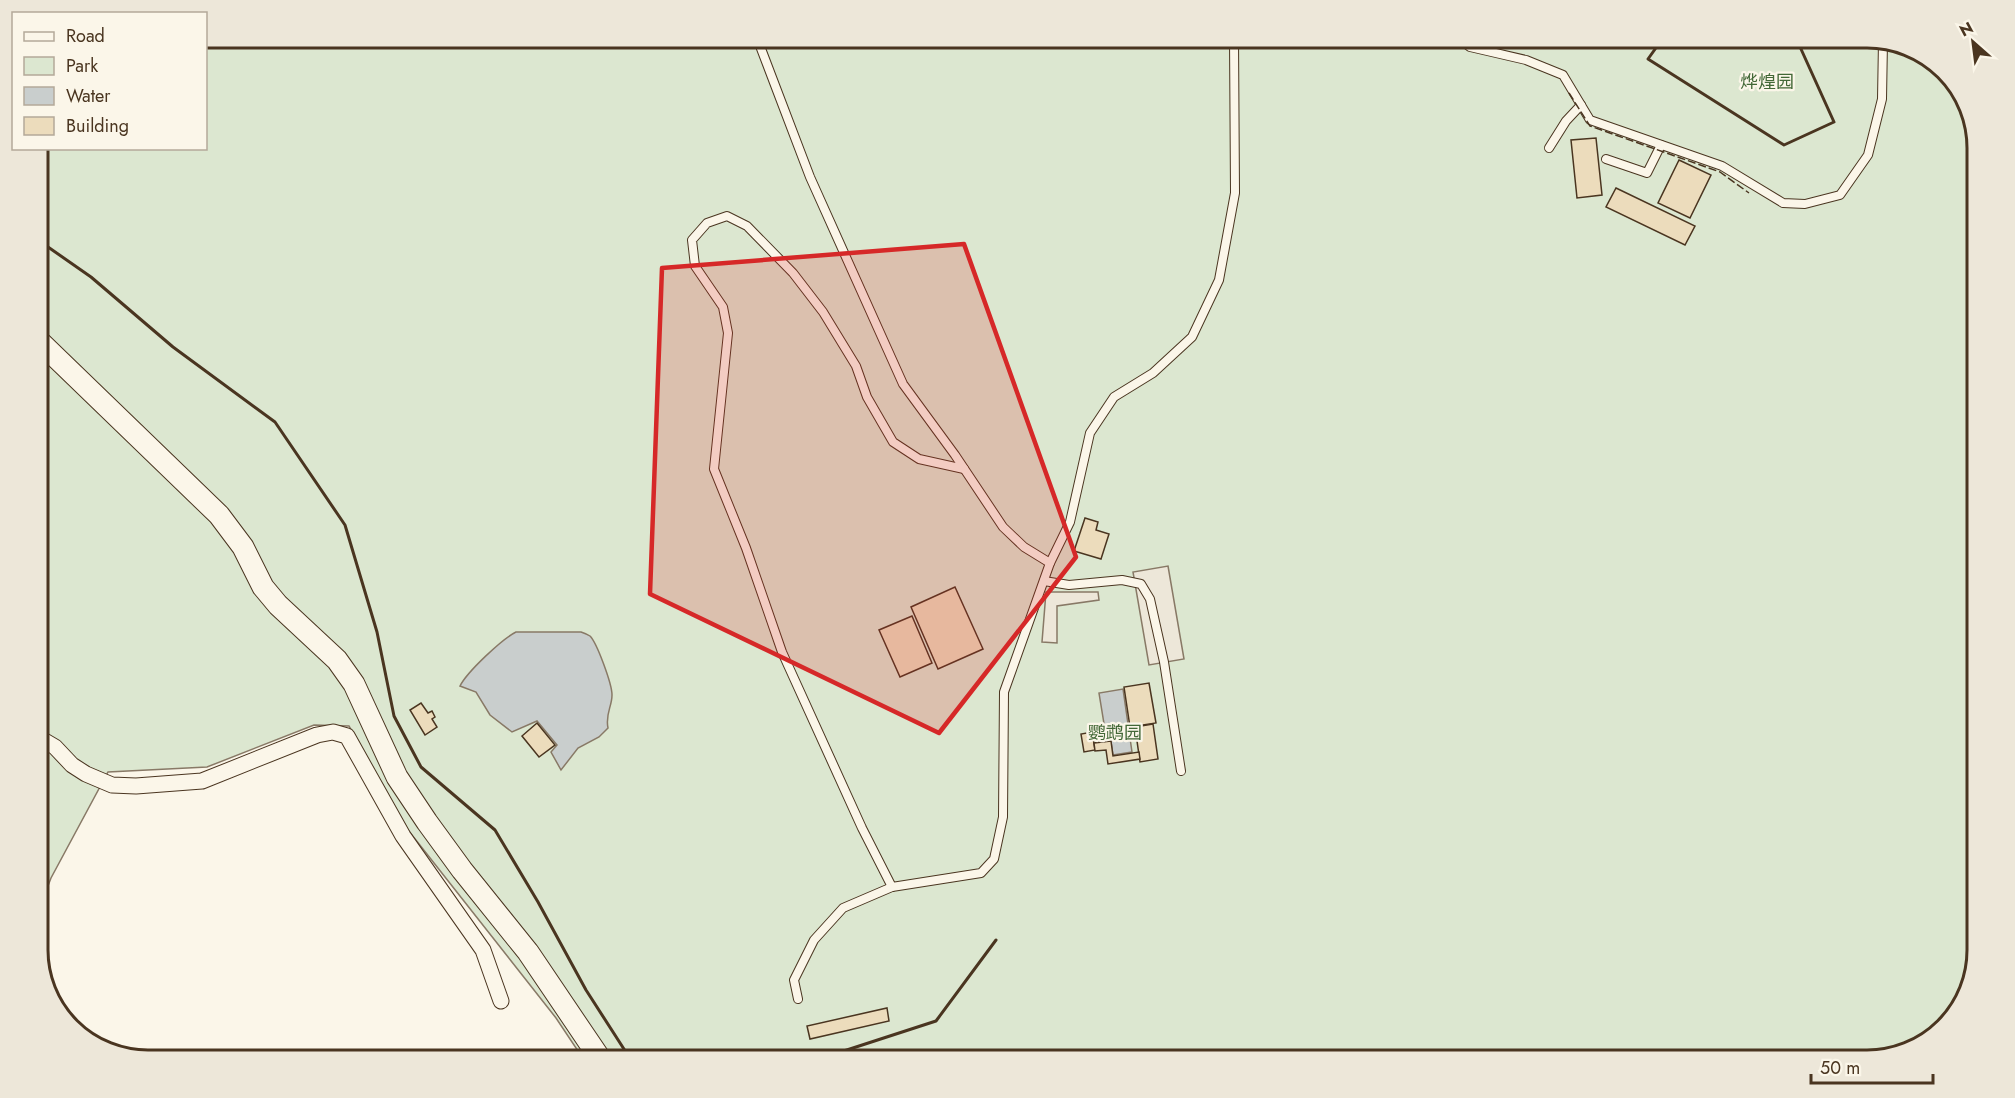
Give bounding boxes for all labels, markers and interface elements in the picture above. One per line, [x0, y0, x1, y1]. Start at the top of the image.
legend [12, 12, 207, 150]
north arrow [1943, 12, 2003, 72]
text: N [1955, 16, 1977, 42]
text: Road [66, 23, 105, 49]
text: Park [66, 53, 98, 79]
park label: 烨煌园 [1740, 69, 1794, 95]
text: Water [66, 83, 111, 109]
text: Building [66, 113, 129, 139]
park label: 鹦鹉园 [1088, 720, 1142, 746]
scale bar [1811, 1047, 1932, 1085]
text: 50 m [1820, 1055, 1860, 1081]

